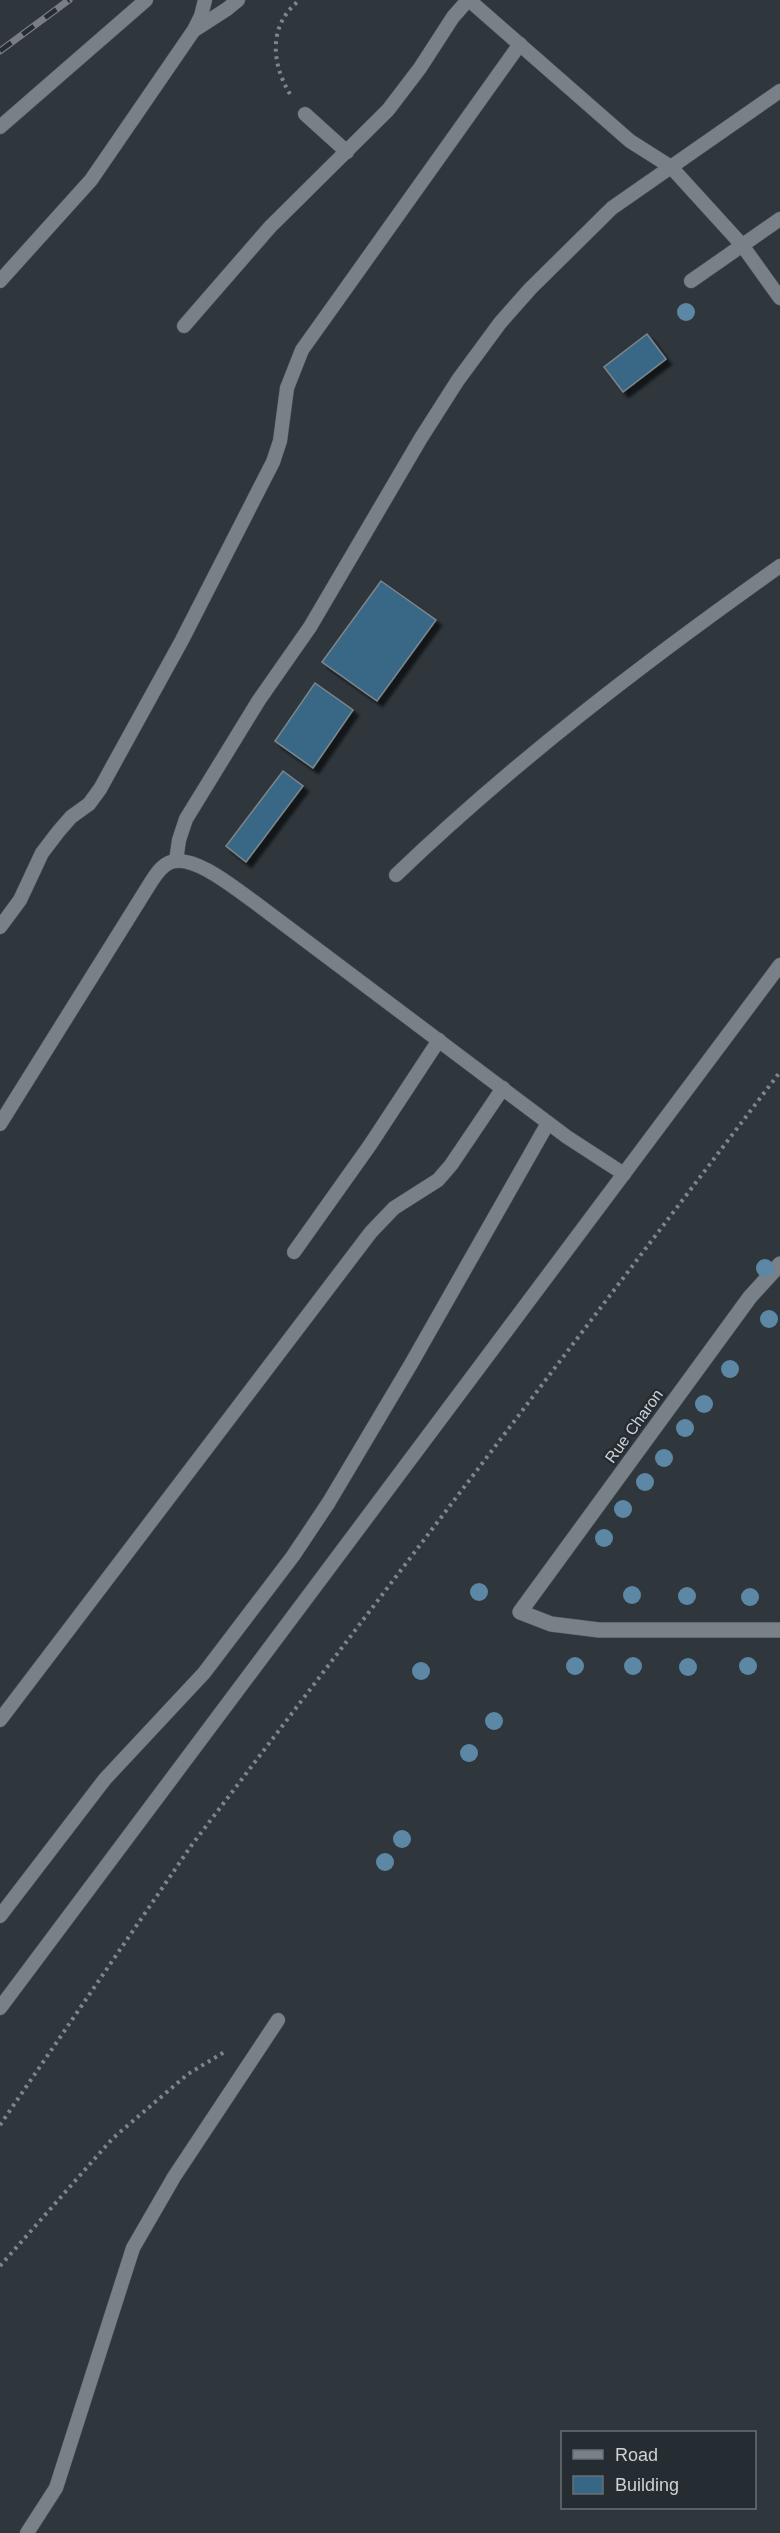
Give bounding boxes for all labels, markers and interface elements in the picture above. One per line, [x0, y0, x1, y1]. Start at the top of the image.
street label: Rue Charon [602, 1386, 666, 1466]
legend [561, 2431, 756, 2509]
text: Road [615, 2445, 658, 2465]
text: Building [615, 2475, 679, 2495]

